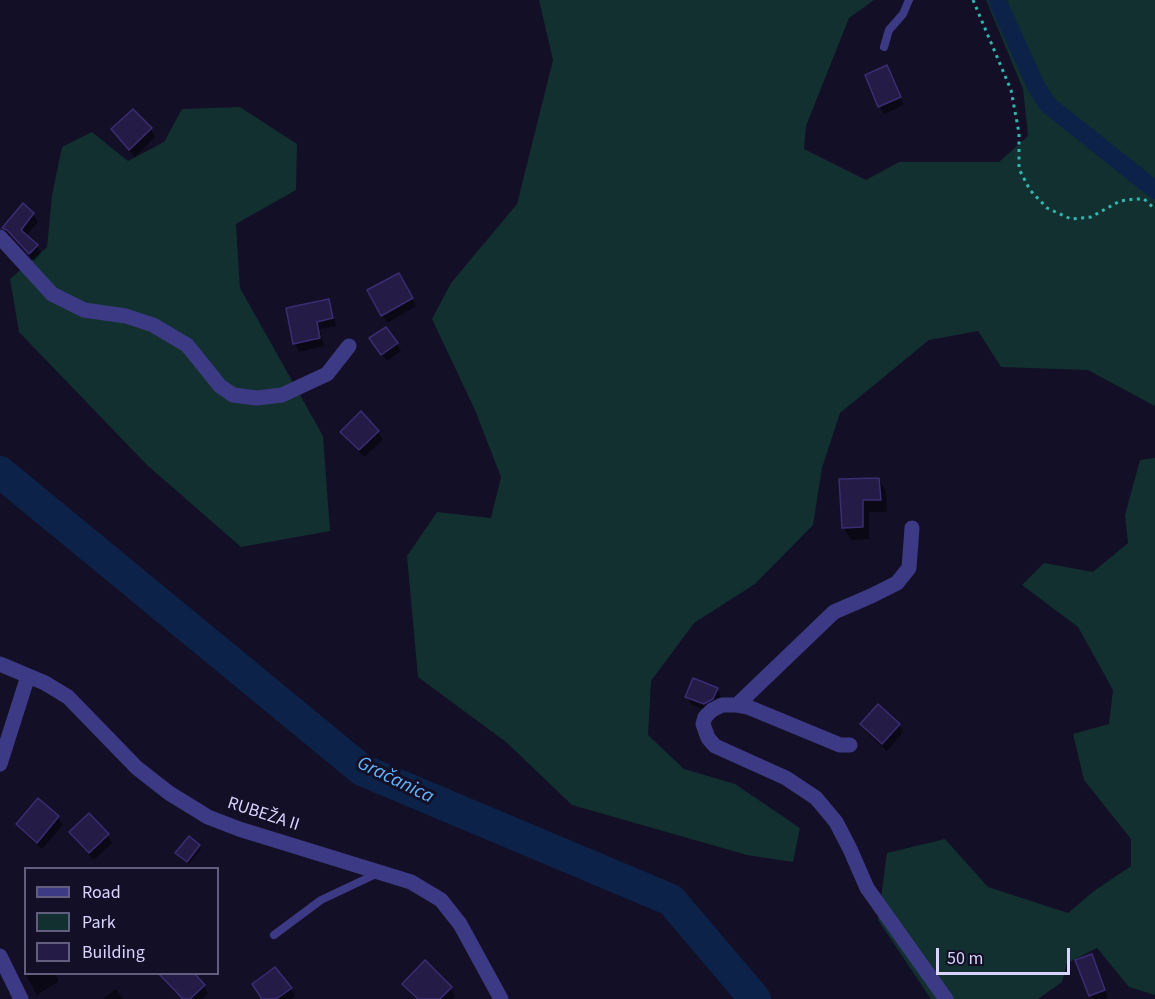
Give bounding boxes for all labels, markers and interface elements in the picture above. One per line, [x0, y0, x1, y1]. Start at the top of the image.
water label: Gračanica [353, 752, 437, 810]
street label: RUBEŽA II [224, 793, 302, 837]
legend [24, 867, 219, 975]
text: Road [82, 880, 121, 905]
text: Park [82, 910, 116, 935]
scale bar [939, 936, 1072, 974]
text: Building [82, 940, 145, 965]
text: 50 m [947, 946, 983, 971]

